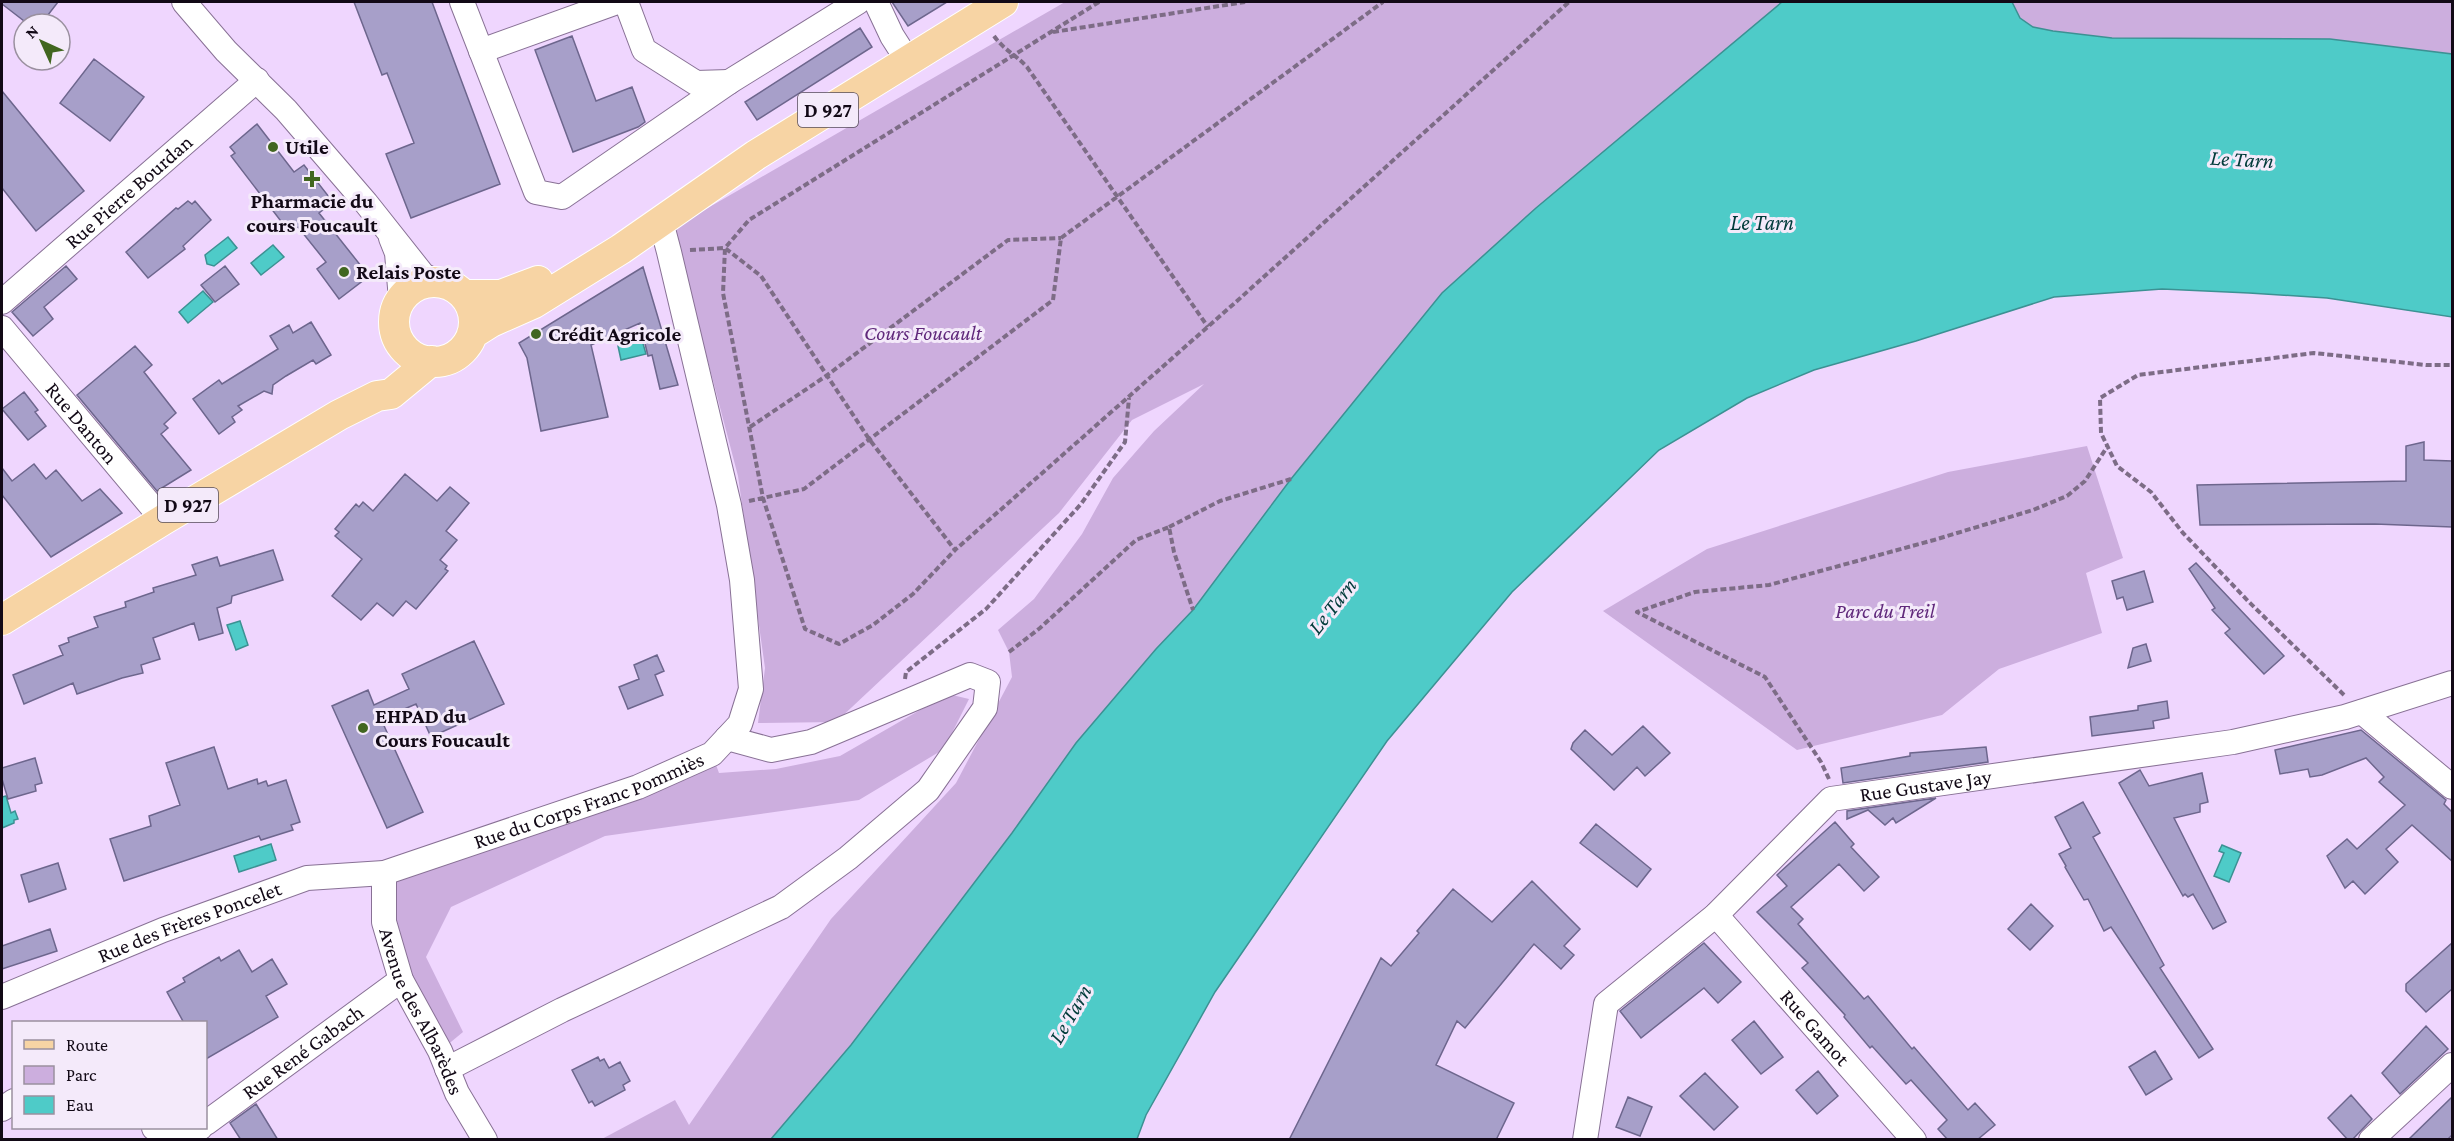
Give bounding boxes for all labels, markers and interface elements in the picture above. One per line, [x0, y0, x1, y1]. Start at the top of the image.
north arrow [12, 12, 72, 72]
text: N [22, 22, 42, 42]
road number: D 927 [798, 93, 858, 127]
street label: Rue Pierre Bourdan [60, 130, 197, 254]
place label: Utile [285, 135, 329, 159]
marker: Utile [266, 140, 280, 154]
water label: Le Tarn [2210, 145, 2274, 173]
marker: Pharmacie du cours Foucault [305, 172, 319, 186]
place label: Pharmacie du cours Foucault [246, 189, 378, 237]
water label: Le Tarn [1730, 210, 1794, 235]
place label: Relais Poste [356, 260, 461, 284]
marker: Relais Poste [337, 265, 351, 279]
park label: Cours Foucault [864, 321, 983, 345]
place label: Crédit Agricole [548, 322, 681, 346]
marker: Crédit Agricole [529, 327, 543, 341]
street label: Rue Danton [41, 377, 123, 469]
road number: D 927 [158, 488, 218, 522]
water label: Le Tarn [1303, 573, 1361, 639]
park label: Parc du Treil [1835, 599, 1936, 623]
place label: EHPAD du Cours Foucault [375, 704, 510, 752]
marker: EHPAD du Cours Foucault [356, 721, 370, 735]
street label: Rue du Corps Franc Pommiès [471, 747, 708, 854]
street label: Rue Gustave Jay [1858, 764, 1993, 807]
street label: Rue des Frères Poncelet [94, 876, 286, 968]
street label: Avenue des Albarèdes [374, 925, 468, 1098]
water label: Le Tarn [1043, 980, 1097, 1048]
street label: Rue Gamot [1775, 985, 1856, 1071]
street label: Rue René Gabach [238, 1000, 368, 1104]
legend [12, 1021, 207, 1129]
text: Route [66, 1035, 108, 1055]
text: Parc [66, 1065, 97, 1085]
text: Eau [66, 1095, 94, 1115]

